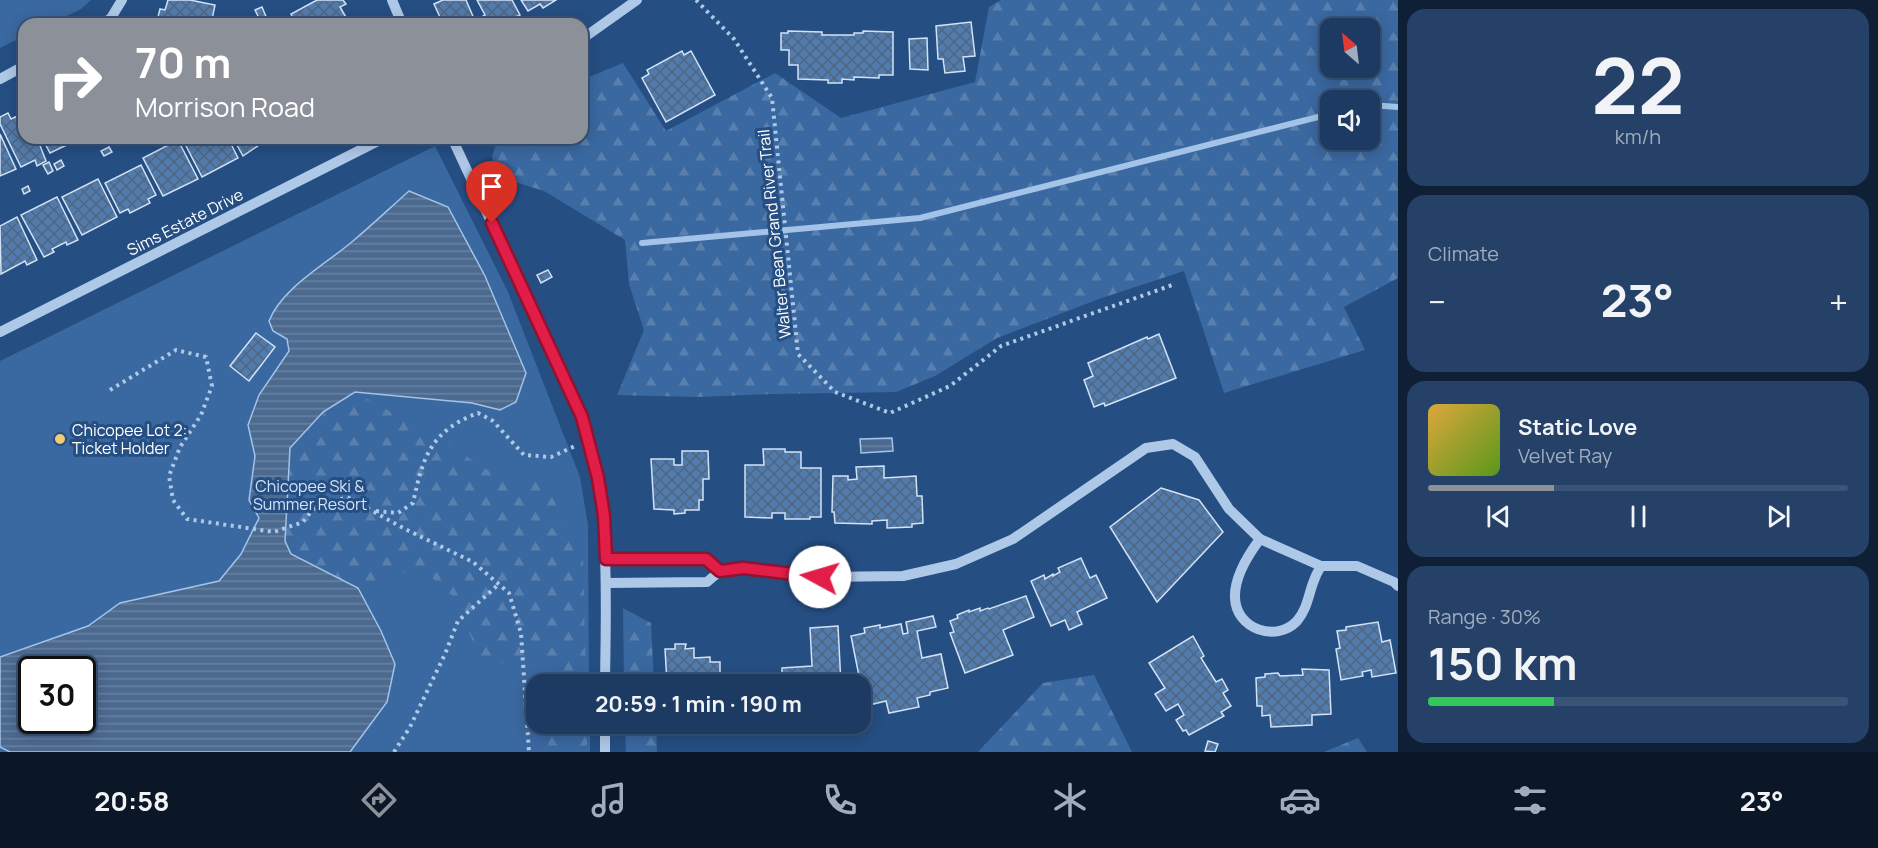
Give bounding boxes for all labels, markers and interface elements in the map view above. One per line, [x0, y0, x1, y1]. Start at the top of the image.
north arrow [1320, 18, 1380, 78]
map controls [1320, 18, 1380, 150]
text: 22 [1592, 31, 1684, 137]
text: 70 m [135, 33, 231, 91]
icon: right [36, 42, 114, 120]
text: Morrison Road [135, 88, 315, 125]
button: sound [1320, 90, 1380, 150]
text: km/h [1615, 123, 1661, 150]
street label: Walter Bean Grand River Trail [752, 128, 796, 340]
pin [466, 161, 517, 223]
icon: arrive [475, 170, 508, 203]
street label: Sims Estate Drive [123, 183, 247, 261]
text: Climate [1428, 240, 1499, 267]
text: 23° [1601, 269, 1674, 331]
text: − [1428, 279, 1446, 324]
text: + [1829, 279, 1848, 324]
text: Static Love [1518, 412, 1637, 442]
place label: Chicopee Lot 2: Ticket Holder [72, 419, 187, 459]
marker: Chicopee Lot 2: Ticket Holder [53, 432, 67, 446]
text: Velvet Ray [1518, 442, 1612, 469]
park label: Chicopee Ski & Summer Resort [253, 475, 367, 515]
icon: previous [1482, 500, 1515, 533]
icon: pause [1622, 500, 1655, 533]
icon: next [1762, 500, 1795, 533]
position arrow [788, 545, 852, 609]
text: Range · 30% [1428, 603, 1541, 630]
text: 150 km [1428, 632, 1577, 694]
speed limit sign: 30 [18, 656, 96, 734]
text: 20:59 · 1 min · 190 m [595, 689, 802, 719]
icon: directions [358, 779, 400, 821]
icon: music [588, 779, 630, 821]
icon: phone [819, 779, 861, 821]
icon: climate [1049, 779, 1091, 821]
icon: car [1279, 779, 1321, 821]
icon: filters [1509, 779, 1551, 821]
text: 20:58 [94, 782, 170, 819]
text: 23° [1740, 782, 1784, 819]

